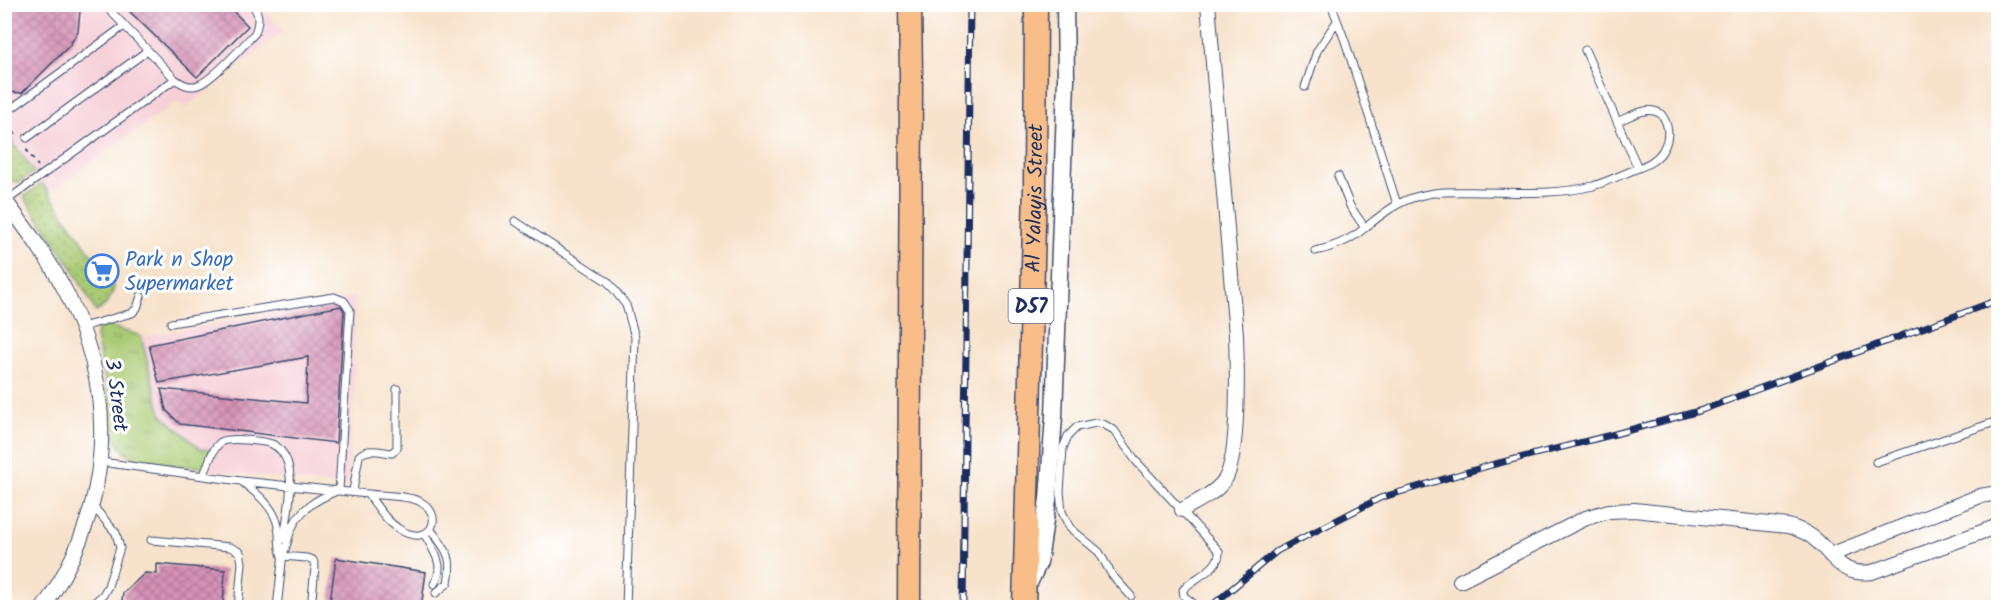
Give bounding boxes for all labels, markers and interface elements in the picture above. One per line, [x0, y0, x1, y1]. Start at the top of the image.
street label: Al Yalayis Street [1018, 123, 1053, 273]
place label: Park n Shop Supermarket [125, 244, 235, 301]
supermarket icon: Park n Shop Supermarket [84, 253, 120, 289]
road number: D57 [1008, 289, 1054, 323]
street label: 3 Street [95, 357, 136, 435]

